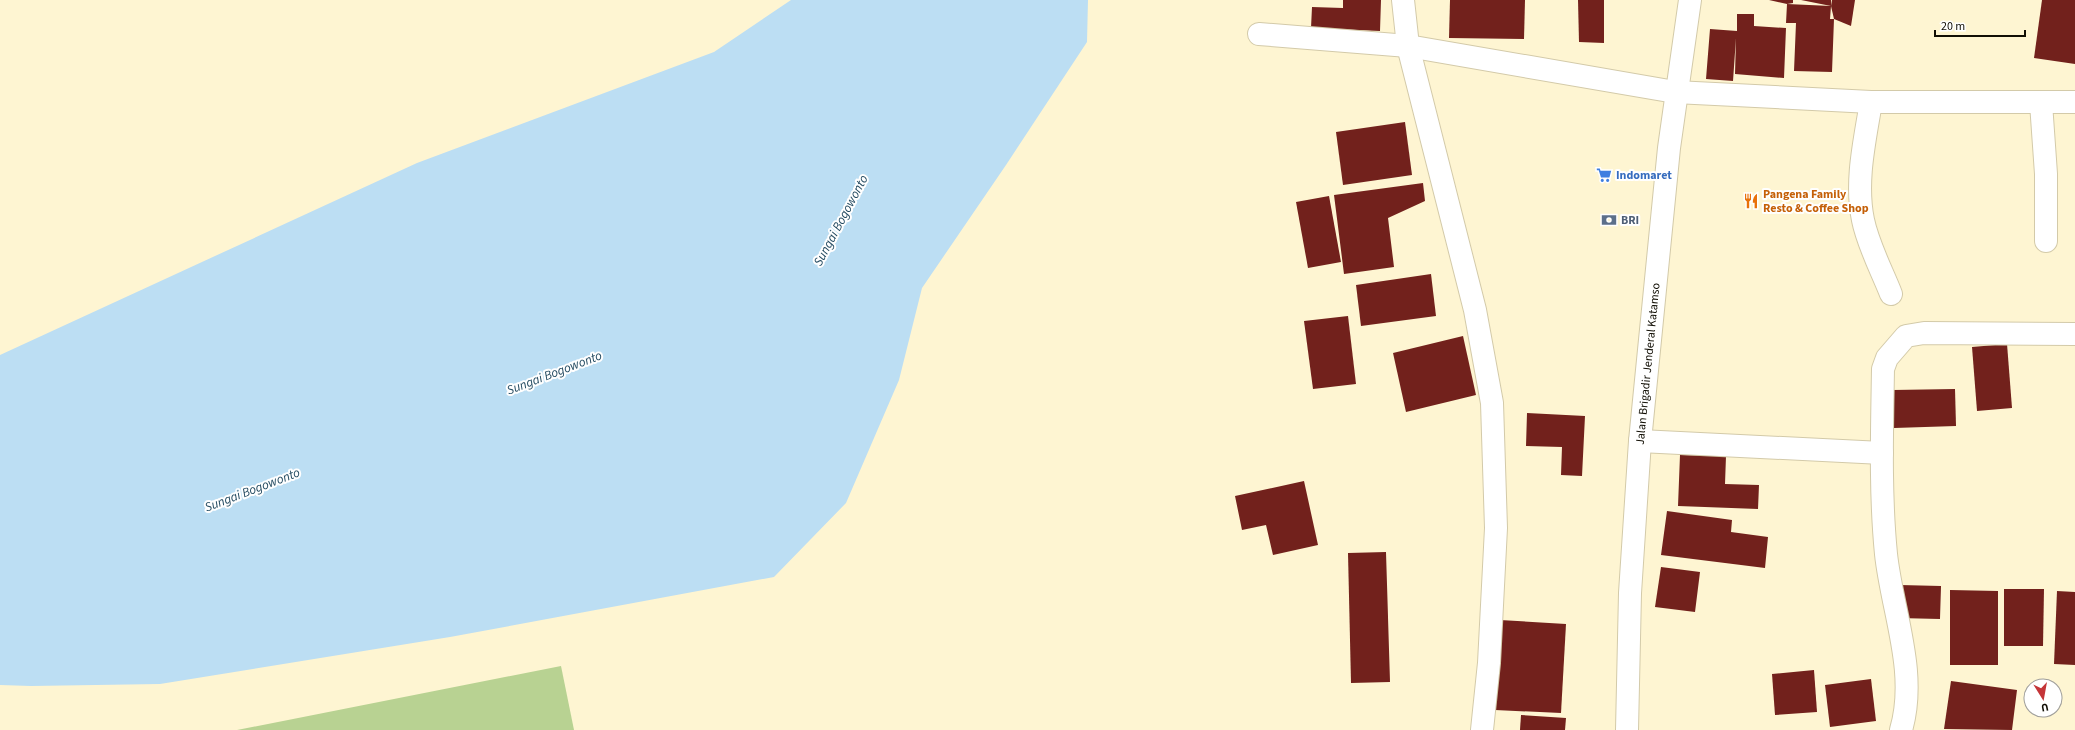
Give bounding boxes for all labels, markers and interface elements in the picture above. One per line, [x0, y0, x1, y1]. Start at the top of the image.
scale bar [1935, 12, 2025, 38]
text: 20 m [1941, 18, 1965, 35]
supermarket icon: Indomaret [1595, 166, 1613, 184]
place label: Indomaret [1616, 167, 1672, 184]
water label: Sungai Bogowonto [809, 172, 873, 269]
place label: Pangena Family Resto & Coffee Shop [1763, 186, 1869, 217]
restaurant icon: Pangena Family Resto & Coffee Shop [1742, 192, 1760, 210]
bank icon: BRI [1600, 211, 1618, 229]
place label: BRI [1621, 212, 1639, 229]
street label: Jalan Brigadir Jenderal Katamso [1632, 282, 1665, 445]
water label: Sungai Bogowonto [504, 346, 605, 399]
water label: Sungai Bogowonto [202, 463, 303, 516]
north arrow [2023, 678, 2063, 718]
text: U [2040, 699, 2050, 715]

